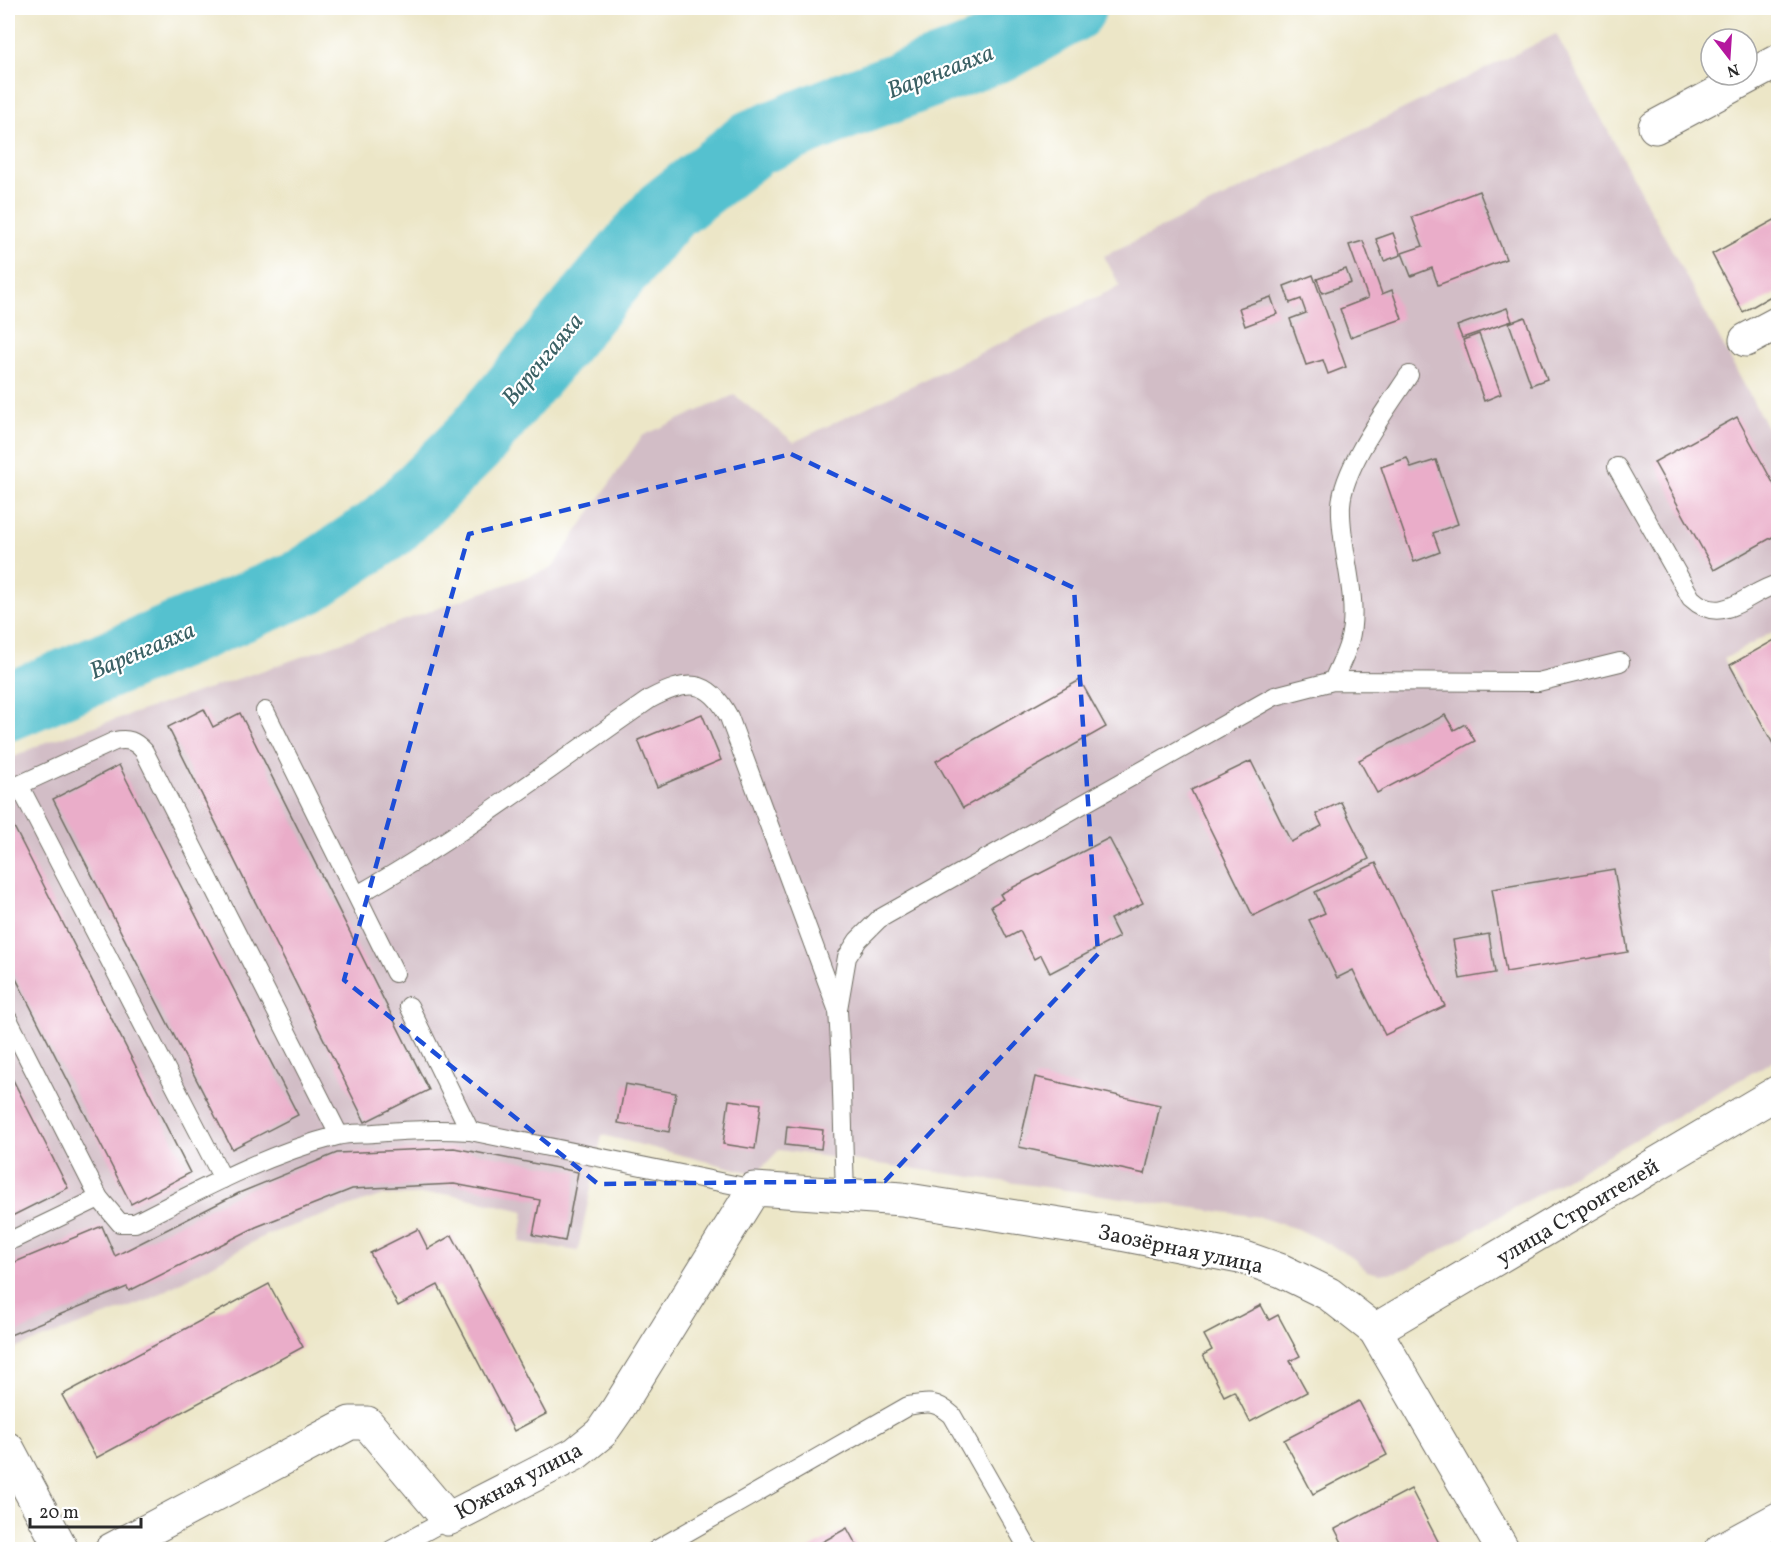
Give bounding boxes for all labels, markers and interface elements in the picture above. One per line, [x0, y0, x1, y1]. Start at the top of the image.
north arrow [1699, 27, 1759, 87]
water label: Варенгаяха [882, 37, 999, 109]
text: N [1724, 57, 1742, 82]
water label: Варенгаяха [495, 307, 592, 414]
water label: Варенгаяха [85, 614, 201, 689]
street label: улица Строителей [1491, 1152, 1666, 1274]
street label: Заозёрная улица [1095, 1218, 1266, 1283]
street label: Южная улица [450, 1435, 589, 1529]
scale bar [30, 1491, 141, 1529]
text: 20 m [39, 1501, 79, 1526]

